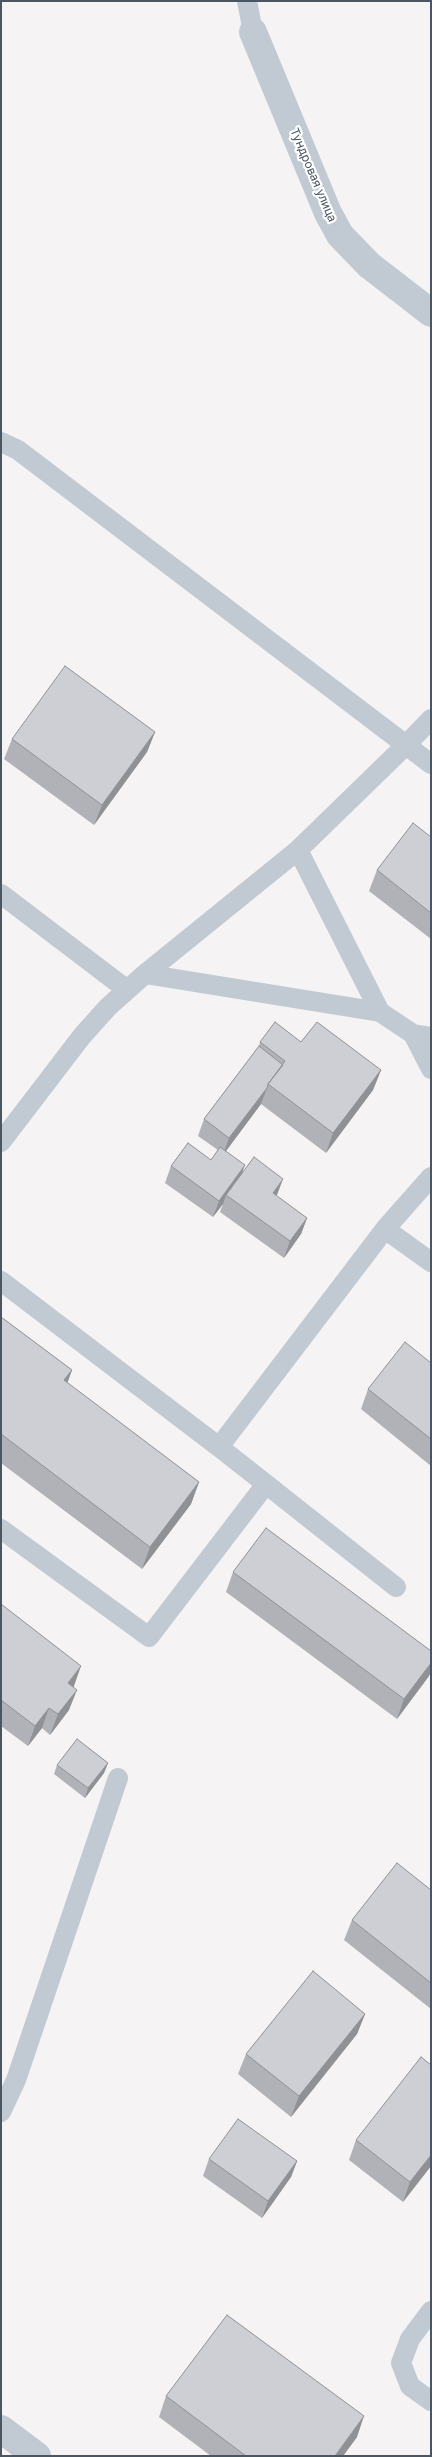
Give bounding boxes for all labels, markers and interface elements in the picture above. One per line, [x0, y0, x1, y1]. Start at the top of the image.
street label: Тундровая улица [287, 126, 339, 224]

